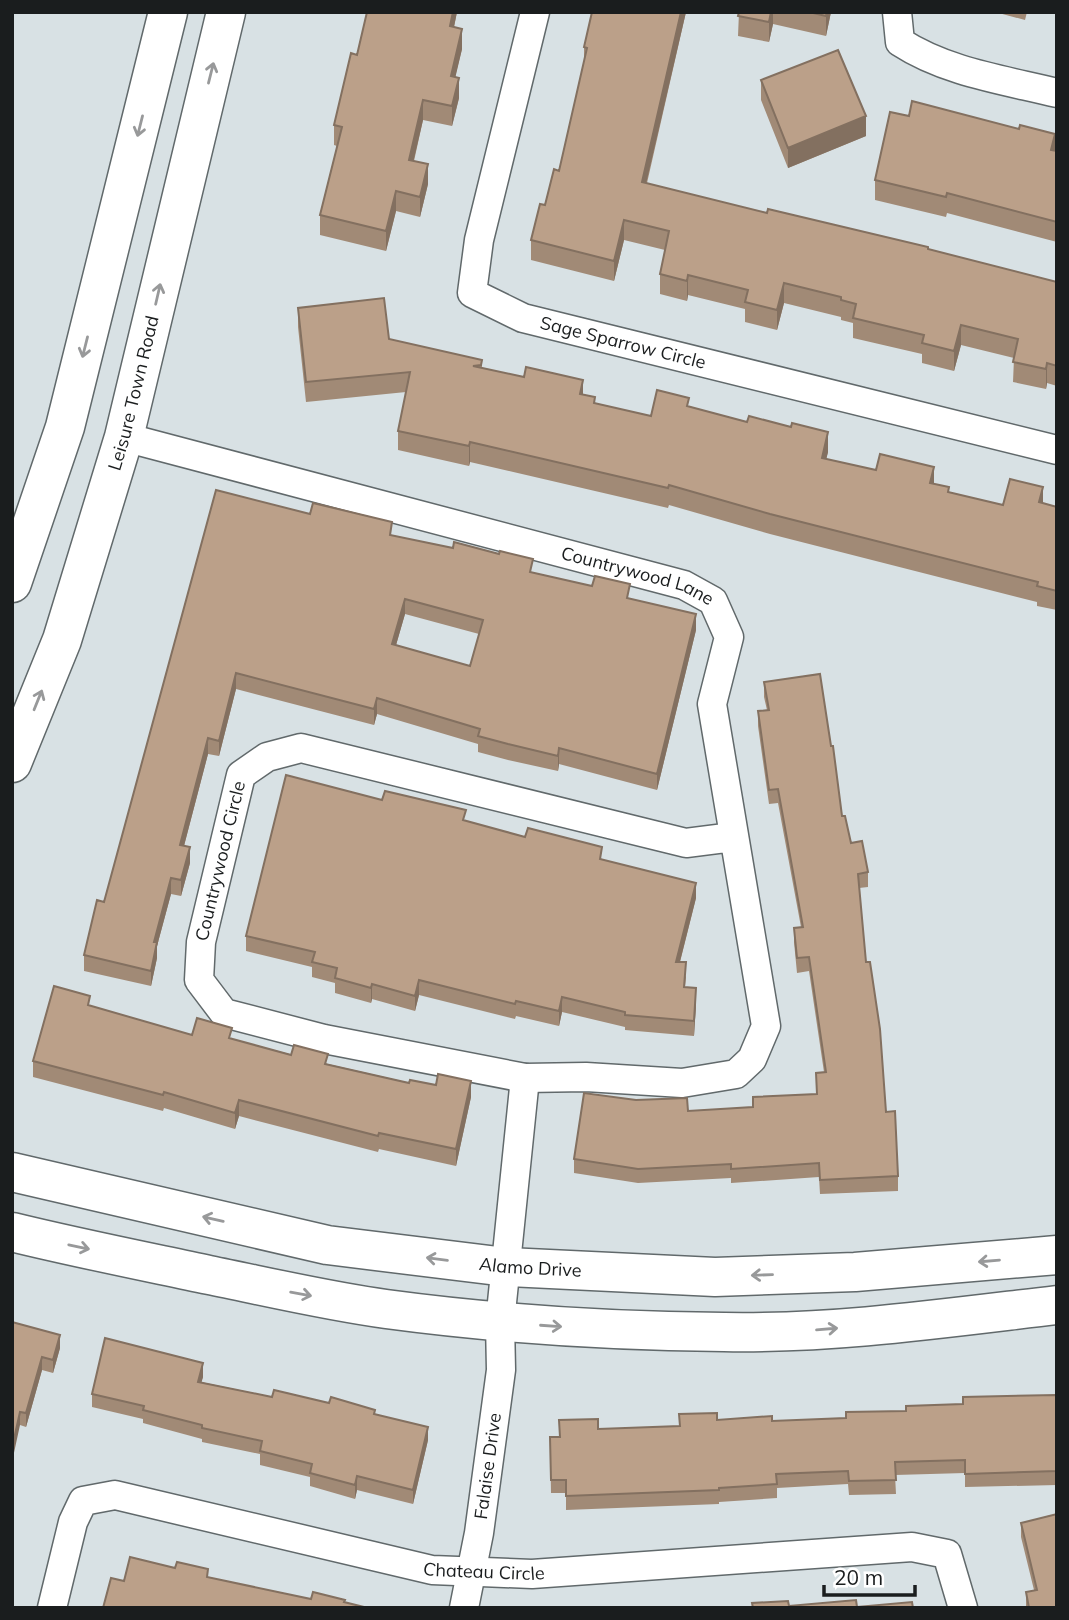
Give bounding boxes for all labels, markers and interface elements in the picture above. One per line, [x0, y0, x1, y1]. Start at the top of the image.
one-way arrow [205, 62, 219, 85]
one-way arrow [133, 114, 146, 137]
one-way arrow [152, 283, 165, 306]
street label: Sage Sparrow Circle [538, 311, 708, 374]
street label: Leisure Town Road [102, 313, 164, 473]
one-way arrow [78, 335, 91, 358]
street label: Countrywood Lane [559, 541, 718, 610]
one-way arrow [32, 689, 45, 711]
street label: Countrywood Circle [190, 778, 250, 943]
one-way arrow [202, 1212, 225, 1225]
one-way arrow [67, 1241, 90, 1254]
one-way arrow [426, 1252, 449, 1265]
street label: Alamo Drive [478, 1252, 582, 1282]
one-way arrow [978, 1255, 1001, 1268]
one-way arrow [751, 1269, 774, 1282]
one-way arrow [290, 1288, 312, 1301]
one-way arrow [539, 1320, 562, 1333]
one-way arrow [816, 1322, 838, 1335]
street label: Falaise Drive [469, 1411, 506, 1521]
scale bar [824, 1554, 915, 1598]
street label: Chateau Circle [421, 1556, 545, 1585]
text: 20 m [834, 1564, 883, 1590]

